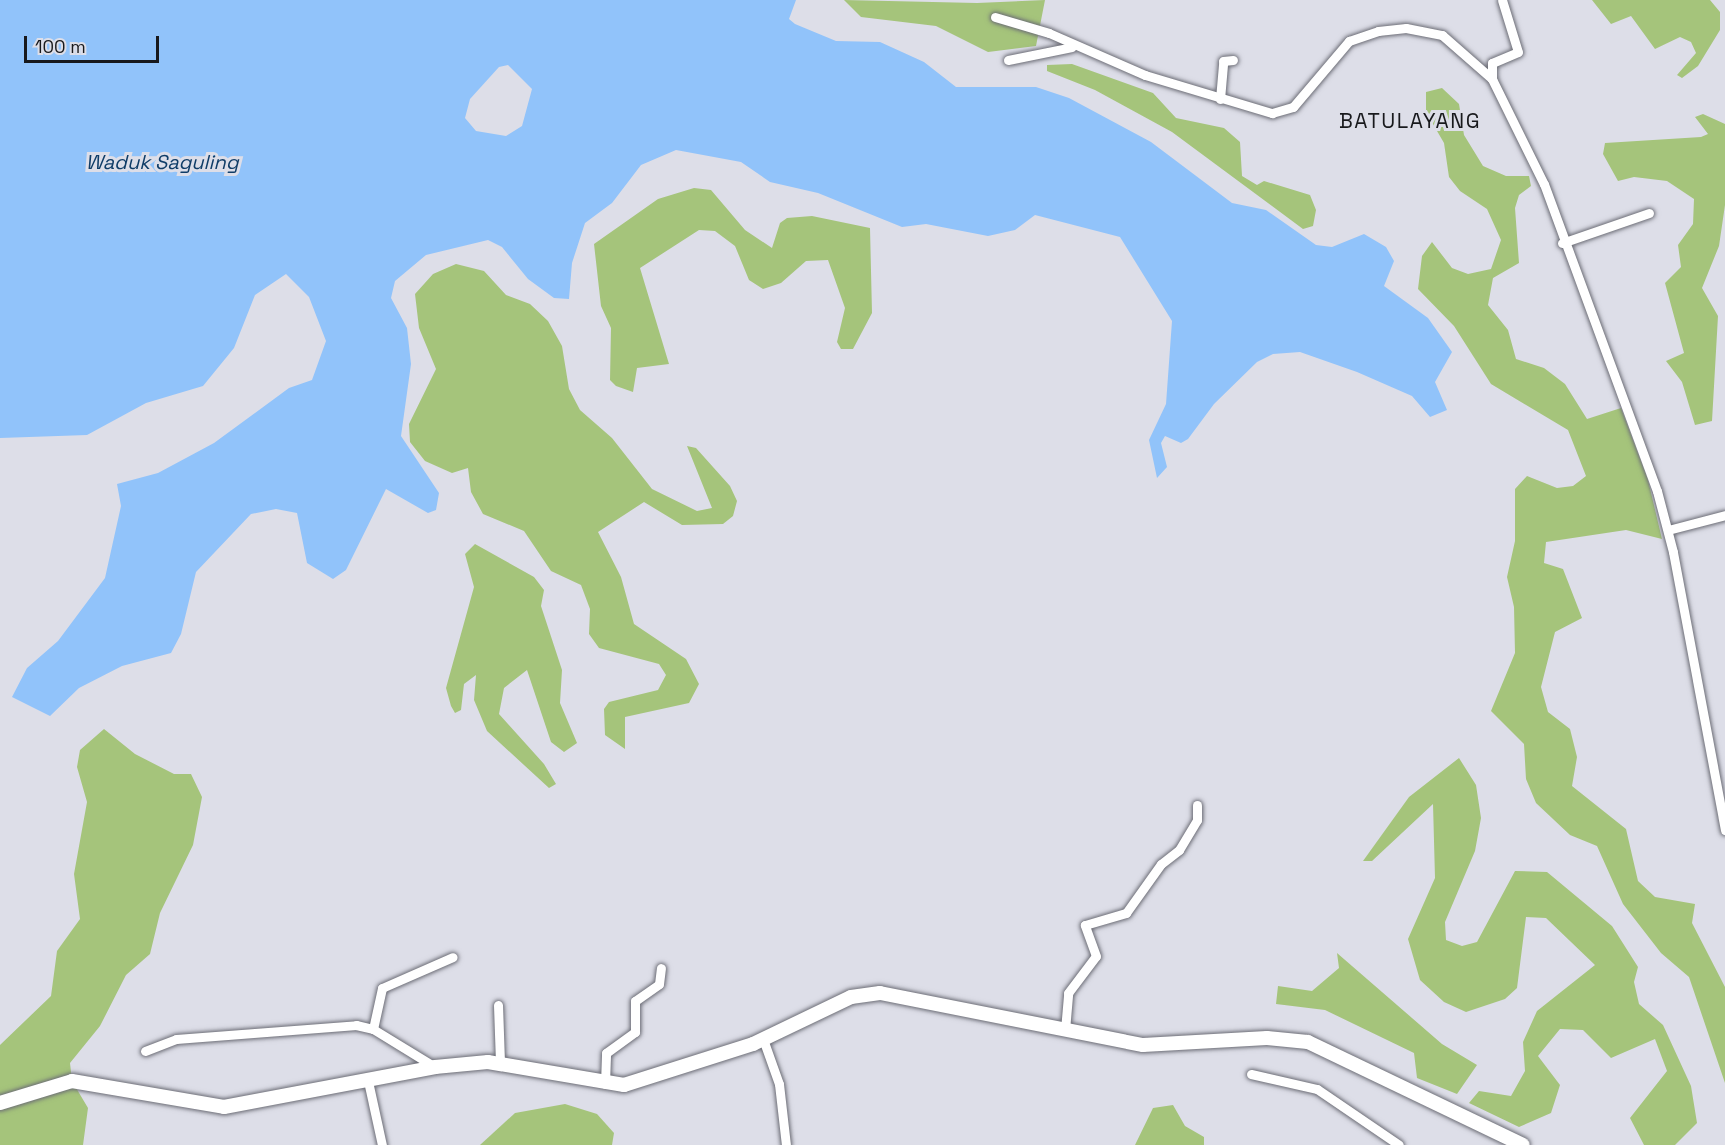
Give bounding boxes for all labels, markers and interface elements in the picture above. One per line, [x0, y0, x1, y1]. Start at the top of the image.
scale bar [27, 24, 162, 62]
text: 100 m [35, 35, 86, 58]
district label: BATULAYANG [1339, 108, 1481, 134]
water label: Waduk Saguling [85, 150, 239, 174]

